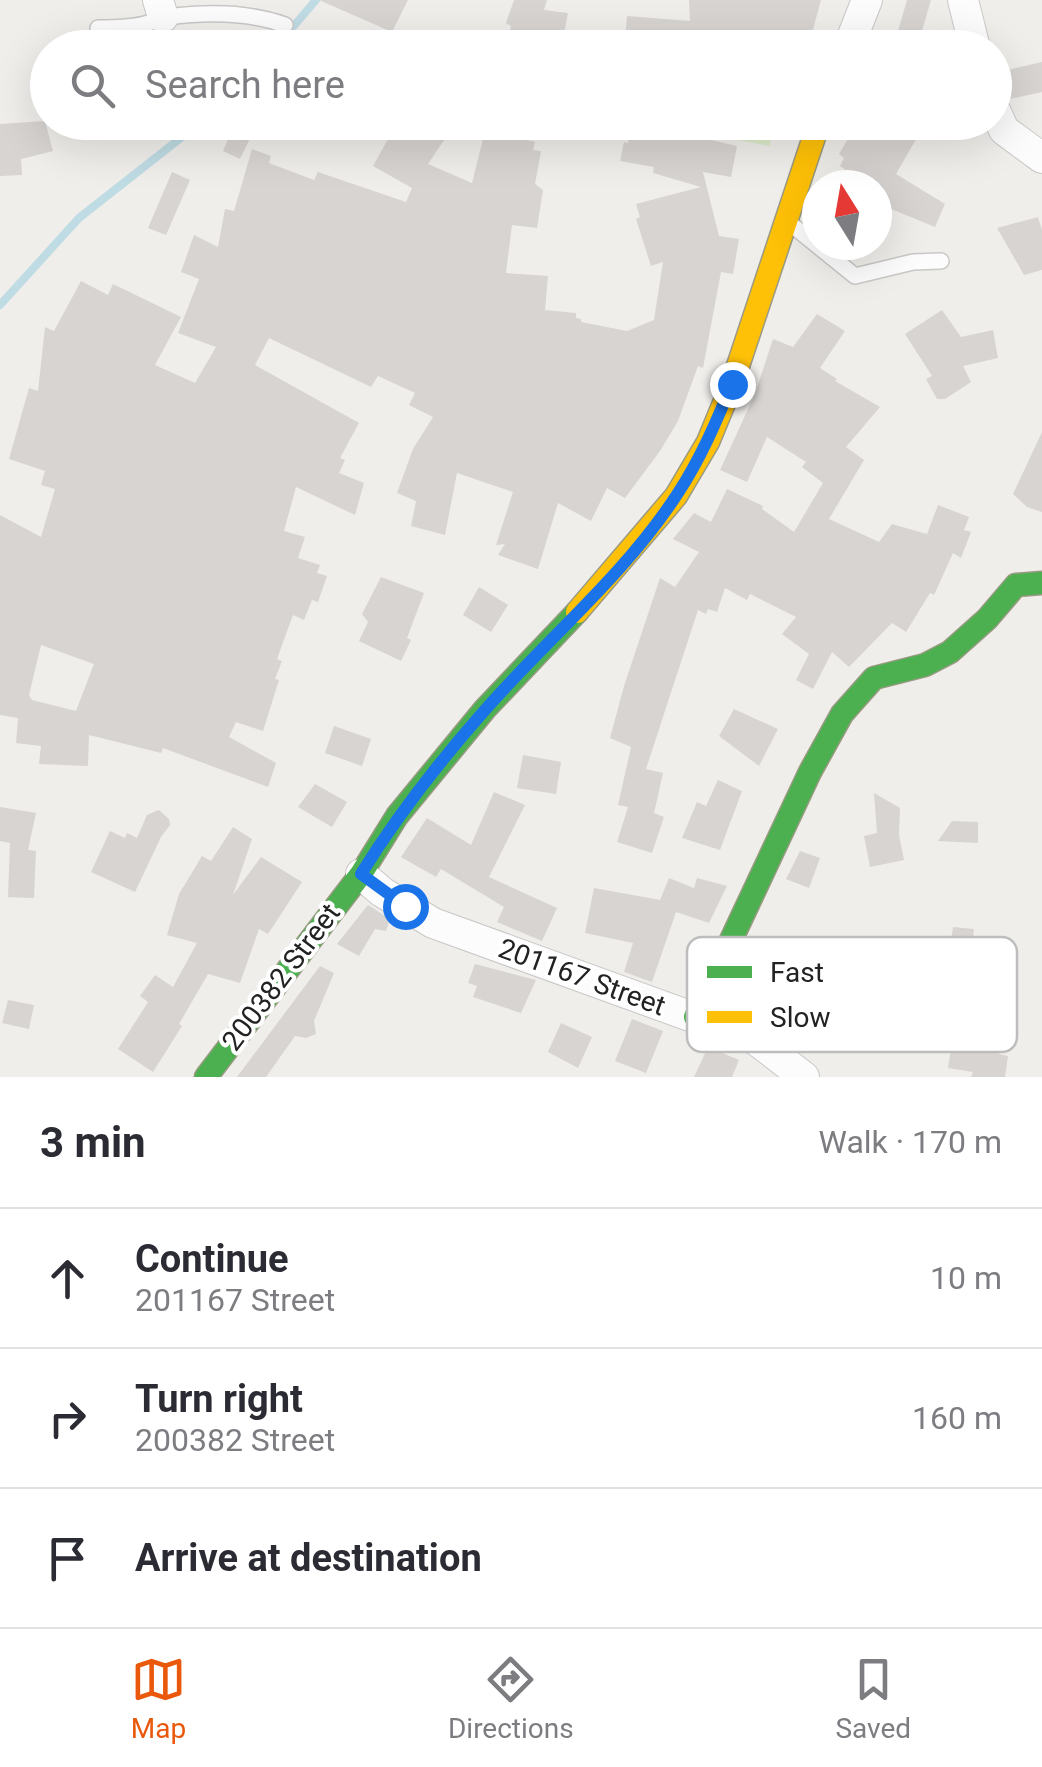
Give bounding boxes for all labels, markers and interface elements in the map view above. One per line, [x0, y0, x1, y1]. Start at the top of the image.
search box [30, 30, 1012, 140]
icon: search [65, 58, 120, 113]
text: Search here [145, 63, 345, 107]
north arrow [802, 170, 892, 260]
route end [710, 362, 756, 408]
route start [383, 884, 429, 930]
street label: 200382 Street [215, 897, 347, 1057]
street label: 201167 Street [494, 932, 670, 1022]
legend [687, 937, 1017, 1052]
text: Fast [770, 956, 824, 989]
text: Slow [770, 1001, 830, 1034]
text: 3 min [40, 1118, 146, 1167]
text: Walk · 170 m [819, 1123, 1002, 1161]
text: Continue [135, 1237, 289, 1281]
icon: ahead [40, 1251, 95, 1306]
text: 10 m [930, 1259, 1002, 1297]
text: 201167 Street [135, 1281, 335, 1319]
text: Turn right [135, 1377, 303, 1421]
icon: right [40, 1391, 95, 1446]
text: 160 m [912, 1399, 1002, 1437]
text: 200382 Street [135, 1421, 335, 1459]
icon: arrive [40, 1531, 95, 1586]
text: Arrive at destination [135, 1536, 482, 1580]
tab: Map [131, 1652, 186, 1745]
tab: Directions [448, 1652, 574, 1745]
tab: Saved [835, 1652, 911, 1745]

